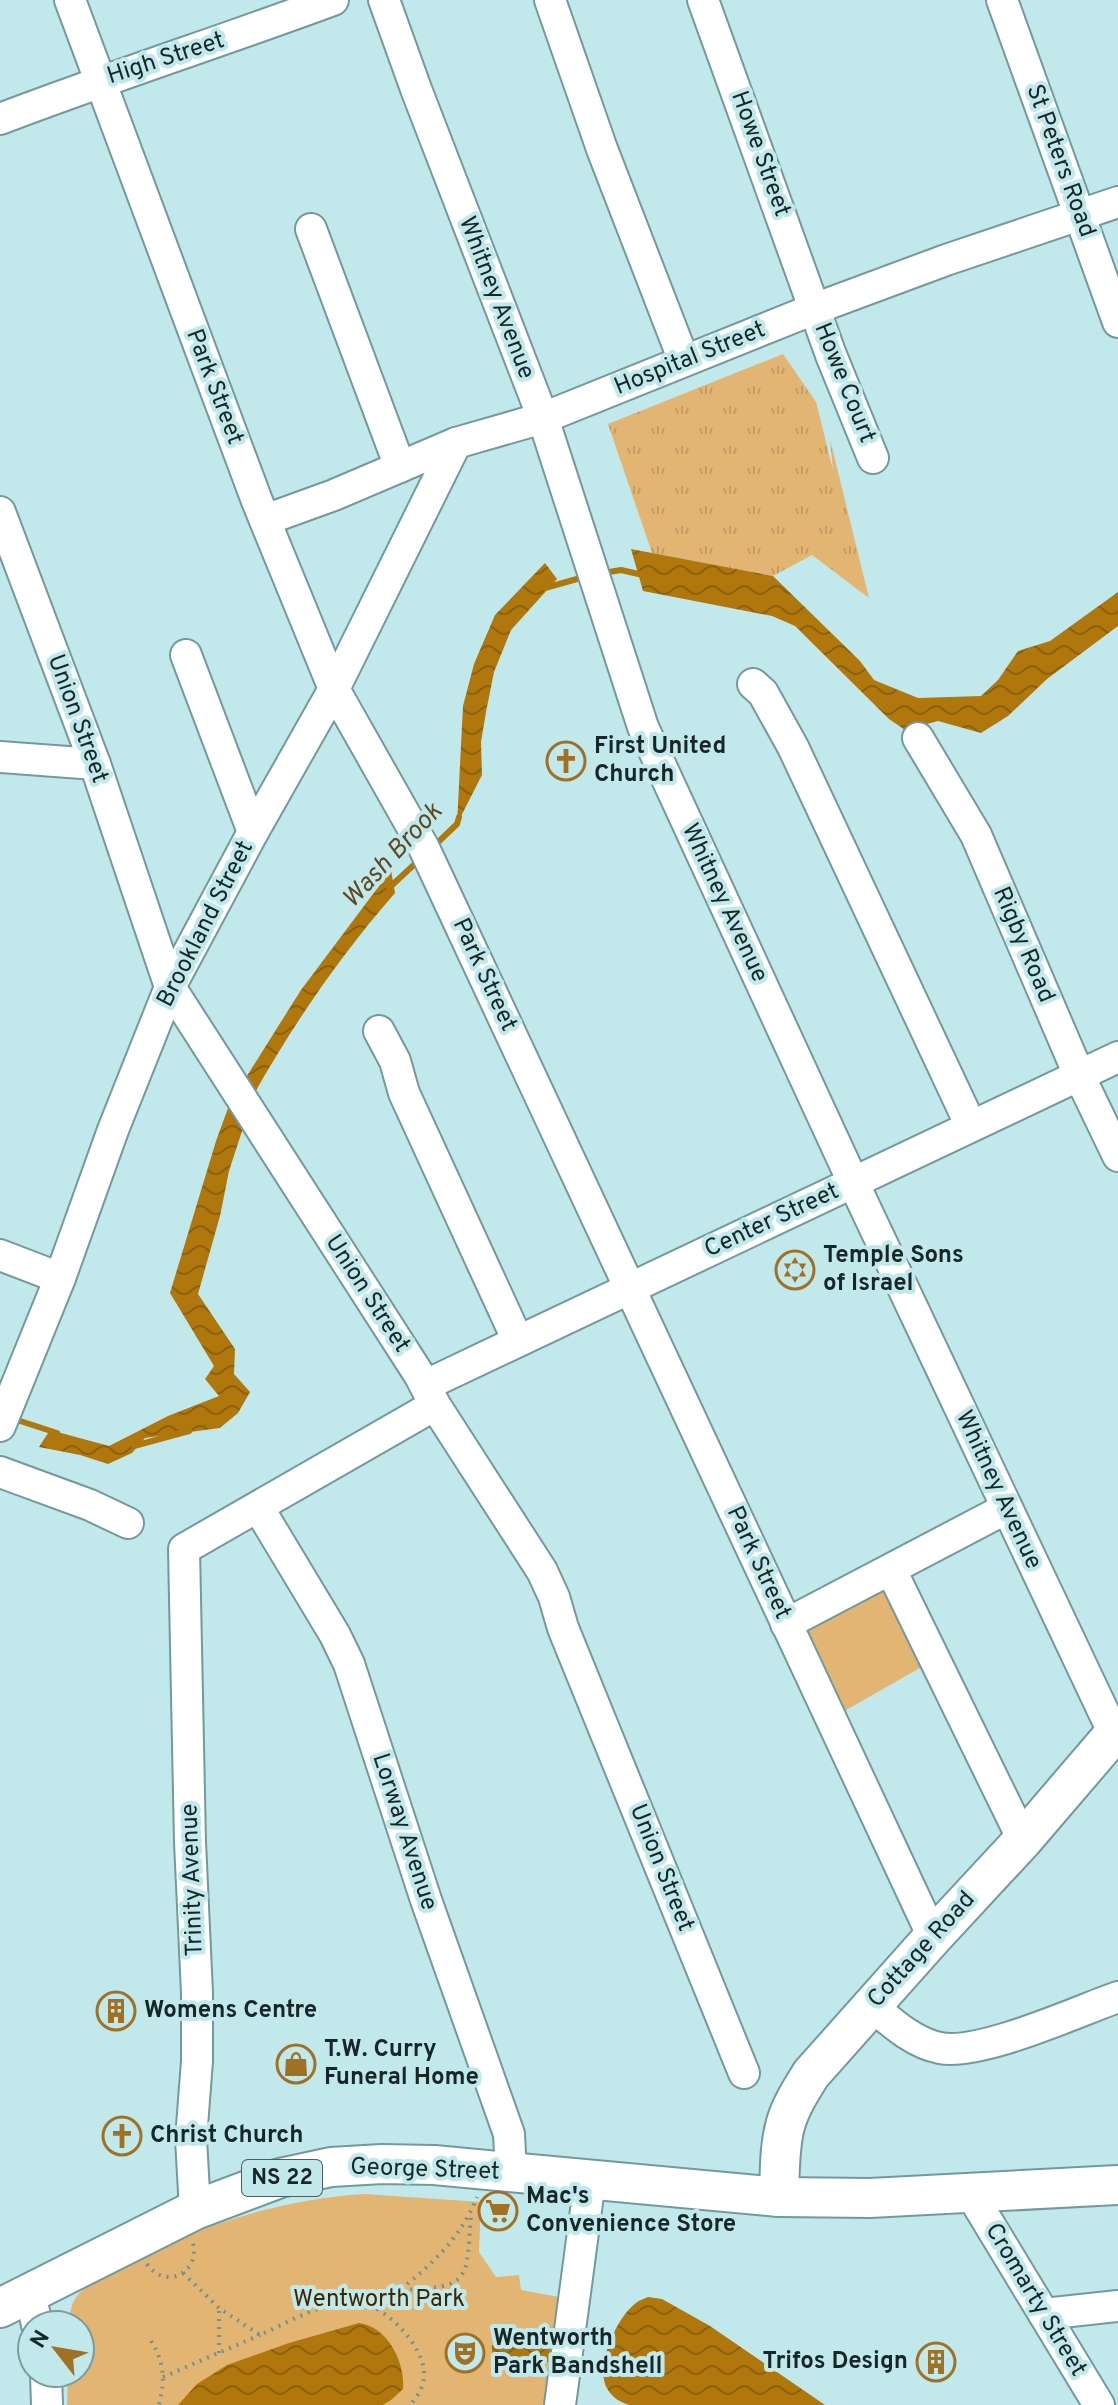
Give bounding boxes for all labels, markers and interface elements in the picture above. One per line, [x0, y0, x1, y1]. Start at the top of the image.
street label: High Street [104, 26, 228, 92]
street label: St Peters Road [1019, 81, 1101, 241]
street label: Howe Street [723, 87, 797, 221]
street label: Whitney Avenue [451, 212, 541, 384]
street label: Hospital Street [610, 315, 770, 403]
street label: Howe Court [806, 319, 882, 447]
street label: Park Street [178, 325, 250, 449]
street label: Union Street [40, 651, 114, 787]
place label: First United Church [594, 732, 726, 790]
church icon: First United Church [545, 740, 587, 782]
water label: Wash Brook [336, 796, 451, 916]
street label: Whitney Avenue [674, 819, 774, 987]
street label: Brookland Street [151, 836, 261, 1012]
street label: Rigby Road [985, 883, 1061, 1007]
street label: Park Street [445, 914, 523, 1036]
street label: Center Street [700, 1177, 844, 1265]
street label: Union Street [318, 1229, 416, 1359]
place label: Temple Sons of Israel [823, 1241, 964, 1299]
synagogue icon: Temple Sons of Israel [774, 1249, 816, 1291]
street label: Whitney Avenue [948, 1406, 1048, 1574]
street label: Park Street [719, 1502, 797, 1624]
street label: Lorway Avenue [365, 1750, 443, 1914]
street label: Union Street [622, 1800, 700, 1936]
street label: Trinity Avenue [175, 1803, 211, 1957]
street label: Cottage Road [862, 1885, 982, 2015]
building icon: Womens Centre [95, 1990, 137, 2032]
place label: Womens Centre [144, 1996, 317, 2026]
place label: T.W. Curry Funeral Home [324, 2035, 479, 2093]
shop icon: T.W. Curry Funeral Home [275, 2043, 317, 2085]
church icon: Christ Church [101, 2115, 143, 2157]
place label: Christ Church [150, 2121, 304, 2151]
street label: George Street [350, 2152, 500, 2188]
road number: NS 22 [242, 2160, 322, 2196]
place label: Mac's Convenience Store [526, 2182, 736, 2240]
supermarket icon: Mac's Convenience Store [477, 2190, 519, 2232]
street label: Cromarty Street [977, 2218, 1093, 2382]
park label: Wentworth Park [293, 2285, 465, 2315]
north arrow [16, 2309, 96, 2389]
place label: Wentworth Park Bandshell [493, 2324, 663, 2382]
text: N [25, 2326, 57, 2354]
theatre icon: Wentworth Park Bandshell [444, 2332, 486, 2374]
building icon: Trifos Design [915, 2341, 957, 2383]
place label: Trifos Design [763, 2347, 908, 2377]

